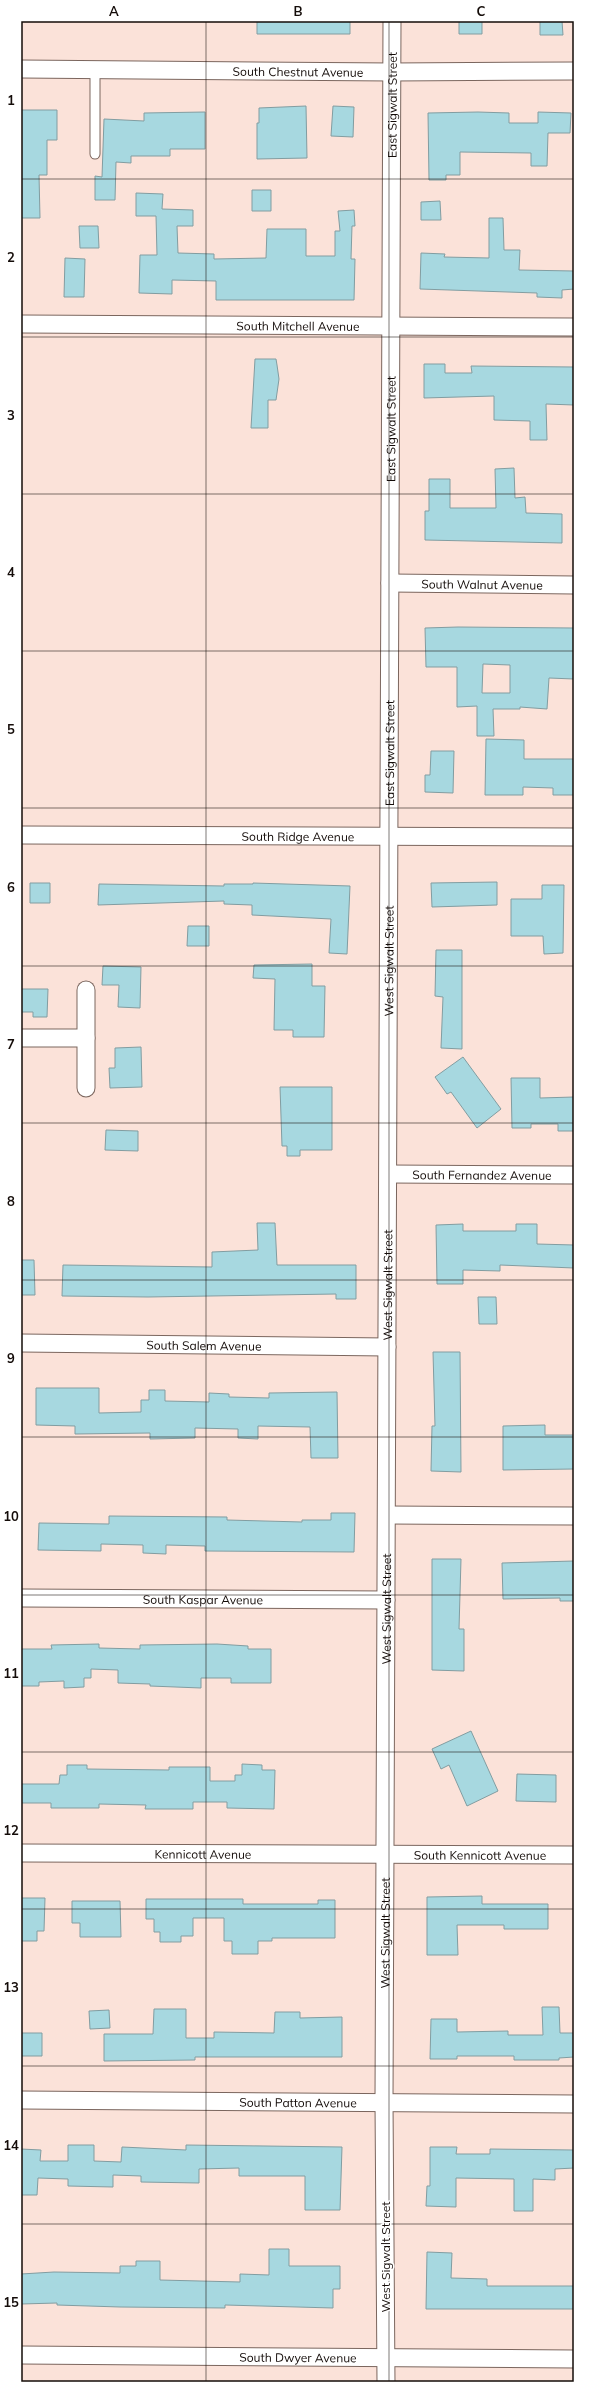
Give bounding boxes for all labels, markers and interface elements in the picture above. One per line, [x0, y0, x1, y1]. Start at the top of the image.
text: A [109, 3, 119, 19]
text: B [294, 3, 303, 19]
text: C [477, 3, 486, 19]
street label: East Sigwalt Street [384, 52, 399, 158]
street label: South Chestnut Avenue [233, 63, 363, 79]
text: 1 [7, 92, 15, 108]
text: 2 [7, 249, 15, 265]
street label: South Mitchell Avenue [236, 318, 360, 333]
street label: East Sigwalt Street [383, 376, 398, 482]
text: 3 [7, 407, 15, 423]
text: 4 [7, 564, 15, 580]
street label: South Walnut Avenue [421, 576, 543, 592]
street label: East Sigwalt Street [381, 700, 397, 806]
text: 5 [7, 721, 15, 737]
street label: South Ridge Avenue [242, 828, 354, 844]
text: 6 [7, 879, 15, 895]
street label: West Sigwalt Street [381, 906, 396, 1017]
text: 7 [7, 1036, 15, 1052]
street label: South Fernandez Avenue [412, 1167, 552, 1182]
text: 8 [7, 1193, 15, 1209]
street label: West Sigwalt Street [379, 1230, 395, 1341]
street label: South Salem Avenue [146, 1337, 262, 1353]
text: 9 [7, 1350, 15, 1366]
text: 10 [3, 1508, 19, 1524]
street label: West Sigwalt Street [378, 1554, 394, 1665]
street label: South Kaspar Avenue [143, 1591, 263, 1607]
text: 11 [3, 1665, 19, 1681]
text: 12 [3, 1822, 19, 1838]
street label: Kennicott Avenue [155, 1846, 251, 1861]
street label: South Kennicott Avenue [414, 1847, 546, 1862]
street label: West Sigwalt Street [377, 1878, 392, 1989]
text: 13 [3, 1979, 19, 1995]
street label: South Patton Avenue [239, 2094, 357, 2110]
text: 14 [3, 2137, 19, 2153]
street label: West Sigwalt Street [378, 2202, 393, 2312]
text: 15 [3, 2294, 19, 2310]
street label: South Dwyer Avenue [239, 2349, 357, 2365]

